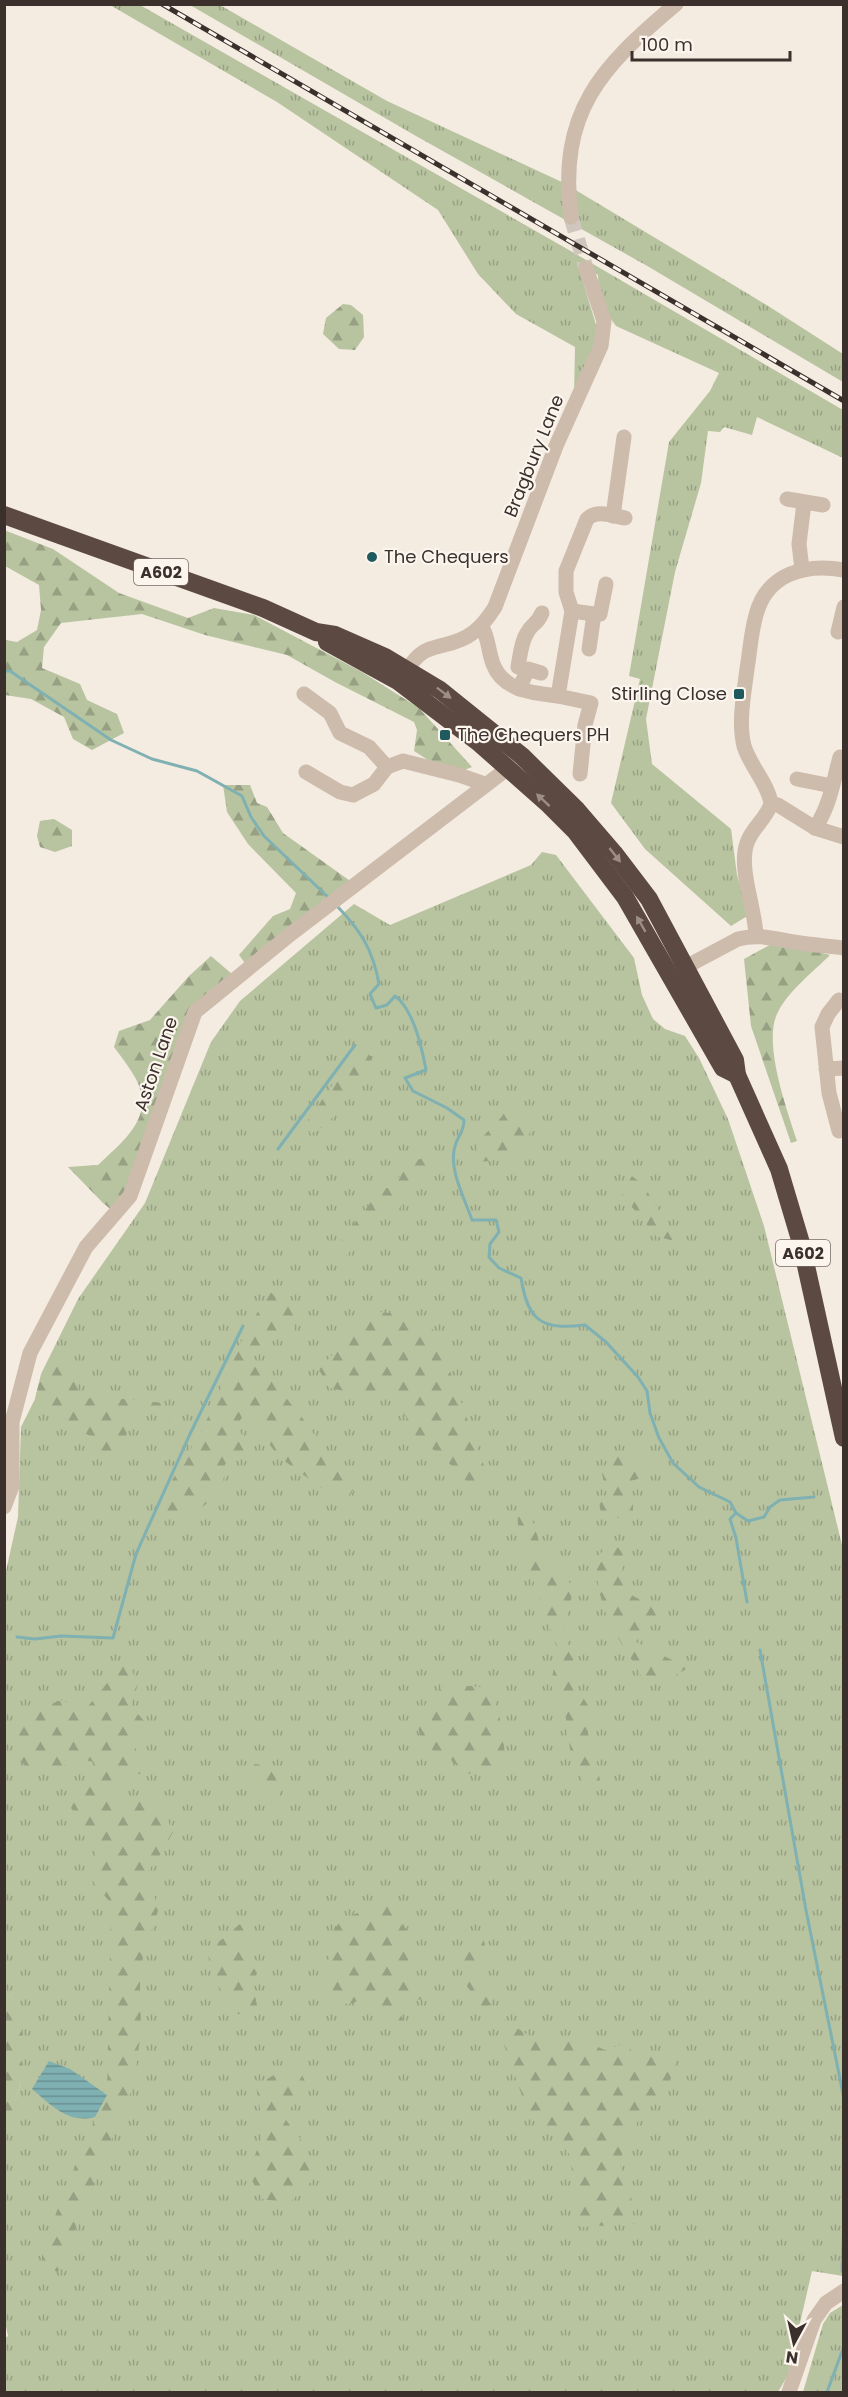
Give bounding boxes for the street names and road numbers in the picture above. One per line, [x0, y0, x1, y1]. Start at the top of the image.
street label: Bragbury Lane [498, 391, 569, 521]
road number: A602 [134, 559, 188, 585]
street label: Aston Lane [128, 1013, 183, 1115]
road number: A602 [776, 1240, 830, 1266]

